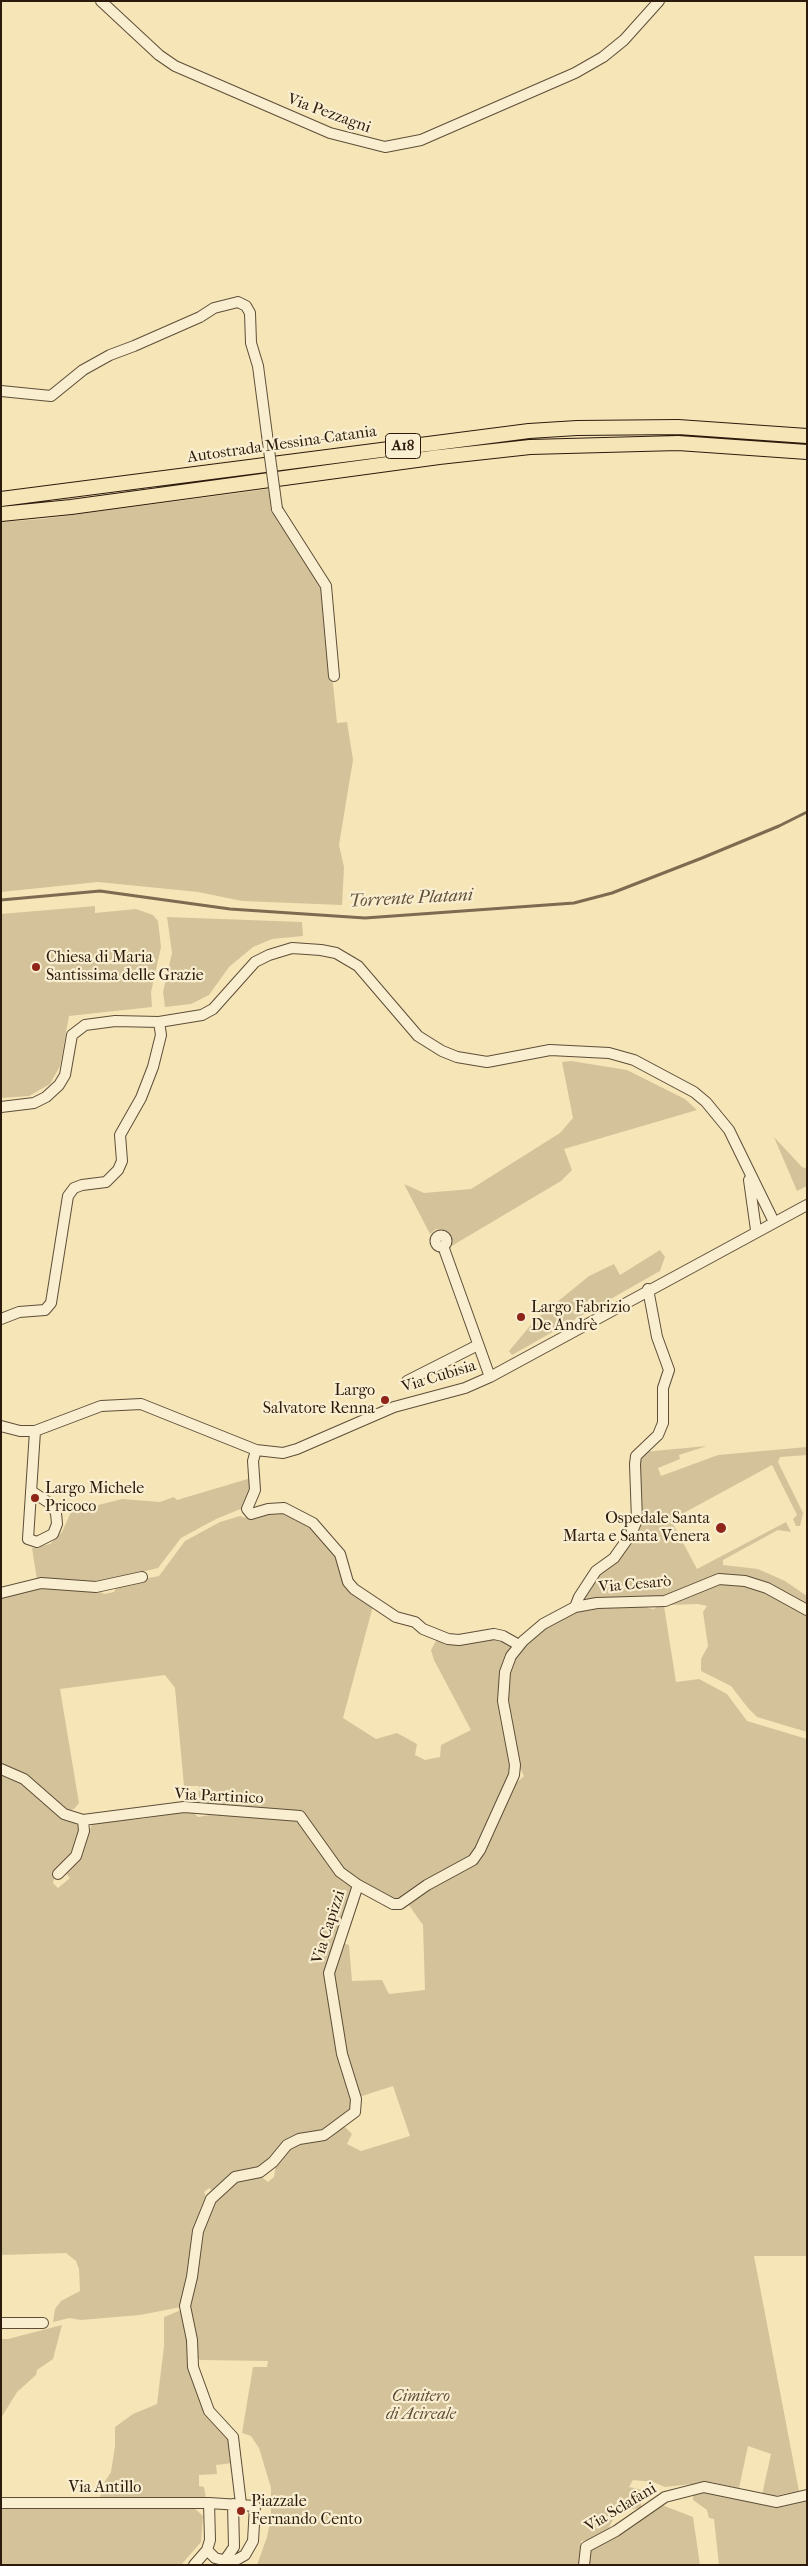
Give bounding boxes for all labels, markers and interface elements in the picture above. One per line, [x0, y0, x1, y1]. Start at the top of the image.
street label: Via Pezzagni [285, 90, 373, 138]
street label: Autostrada Messina-Catania [186, 422, 378, 468]
road number: A18 [386, 434, 420, 458]
water label: Torrente Platani [348, 885, 474, 913]
place label: Chiesa di Maria Santissima delle Grazie [46, 948, 204, 986]
marker: Chiesa di Maria Santissima delle Grazie [30, 961, 42, 973]
place label: Largo Fabrizio De Andrè [531, 1298, 630, 1336]
marker: Largo Fabrizio De Andrè [515, 1311, 527, 1323]
street label: Via Cubisia [400, 1357, 478, 1397]
place label: Largo Salvatore Renna [263, 1381, 375, 1419]
marker: Largo Salvatore Renna [379, 1394, 391, 1406]
place label: Largo Michele Pricoco [45, 1479, 144, 1517]
marker: Largo Michele Pricoco [29, 1492, 41, 1504]
place label: Ospedale Santa Marta e Santa Venera [563, 1509, 710, 1547]
marker: Ospedale Santa Marta e Santa Venera [714, 1521, 728, 1535]
street label: Via Cesarò [598, 1572, 672, 1598]
street label: Via Partinico [174, 1785, 264, 1809]
street label: Via Capizzi [308, 1888, 350, 1966]
park label: Cimitero di Acireale [386, 2387, 456, 2425]
street label: Via Antillo [69, 2478, 141, 2498]
street label: Via Sclafani [582, 2479, 660, 2537]
place label: Piazzale Fernando Cento [251, 2492, 362, 2530]
marker: Piazzale Fernando Cento [235, 2505, 247, 2517]

